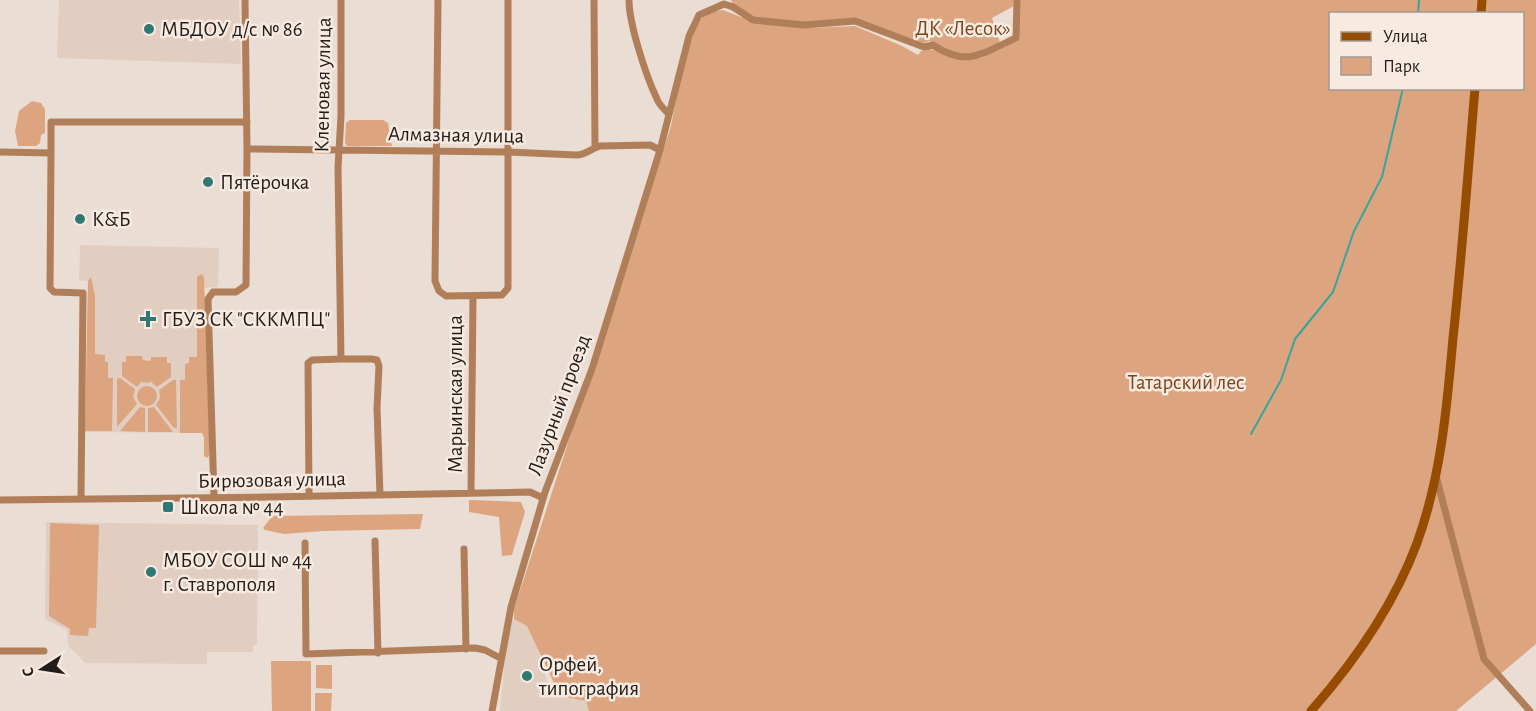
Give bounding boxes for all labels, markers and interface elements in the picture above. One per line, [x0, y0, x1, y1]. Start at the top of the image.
legend [1329, 12, 1524, 90]
street label: Кленовая улица [311, 17, 335, 153]
park label: ДК «Лесок» [915, 18, 1011, 39]
place label: МБДОУ д/с № 86 [161, 19, 303, 40]
marker: МБДОУ д/с № 86 [142, 22, 156, 36]
text: Улица [1383, 28, 1428, 46]
text: Парк [1383, 58, 1421, 76]
street label: Алмазная улица [388, 123, 525, 147]
place label: Пятёрочка [220, 172, 310, 193]
marker: Пятёрочка [201, 175, 215, 189]
place label: К&Б [92, 209, 131, 230]
marker: К&Б [73, 212, 87, 226]
place label: ГБУЗ СК "СККМПЦ" [162, 309, 330, 330]
marker: ГБУЗ СК "СККМПЦ" [139, 310, 157, 328]
street label: Марьинская улица [445, 315, 466, 473]
street label: Лазурный проезд [524, 332, 594, 478]
park label: Татарский лес [1127, 372, 1245, 393]
street label: Бирюзовая улица [198, 468, 347, 492]
place label: Школа № 44 [180, 497, 284, 518]
marker: Школа № 44 [161, 500, 175, 514]
place label: МБОУ СОШ № 44 г. Ставрополя [163, 550, 312, 595]
marker: МБОУ СОШ № 44 г. Ставрополя [144, 565, 158, 579]
north arrow [12, 639, 72, 699]
place label: Орфей, типография [538, 654, 639, 699]
text: С [20, 666, 37, 678]
marker: Орфей, типография [520, 669, 534, 683]

